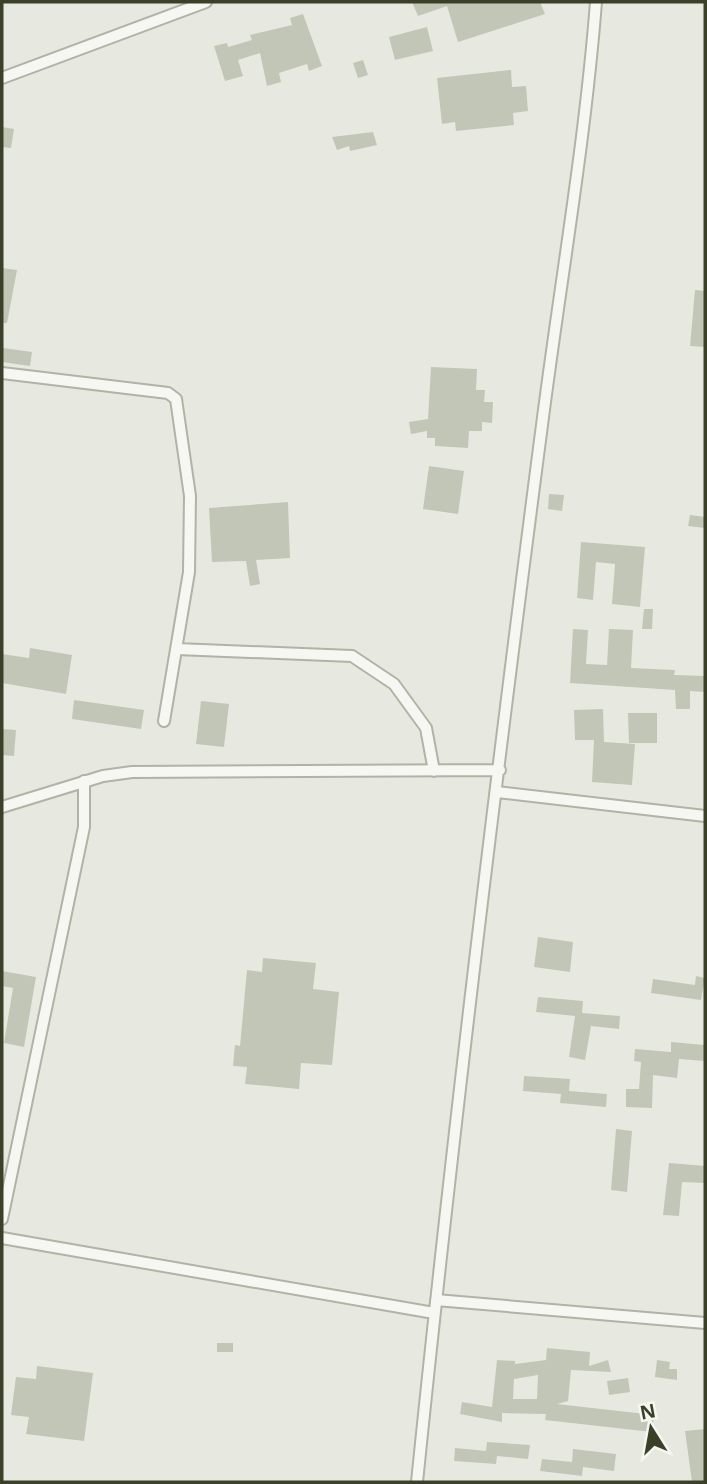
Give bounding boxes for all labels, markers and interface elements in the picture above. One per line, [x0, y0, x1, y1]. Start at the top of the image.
north arrow [616, 1393, 686, 1463]
text: N [638, 1397, 658, 1426]

